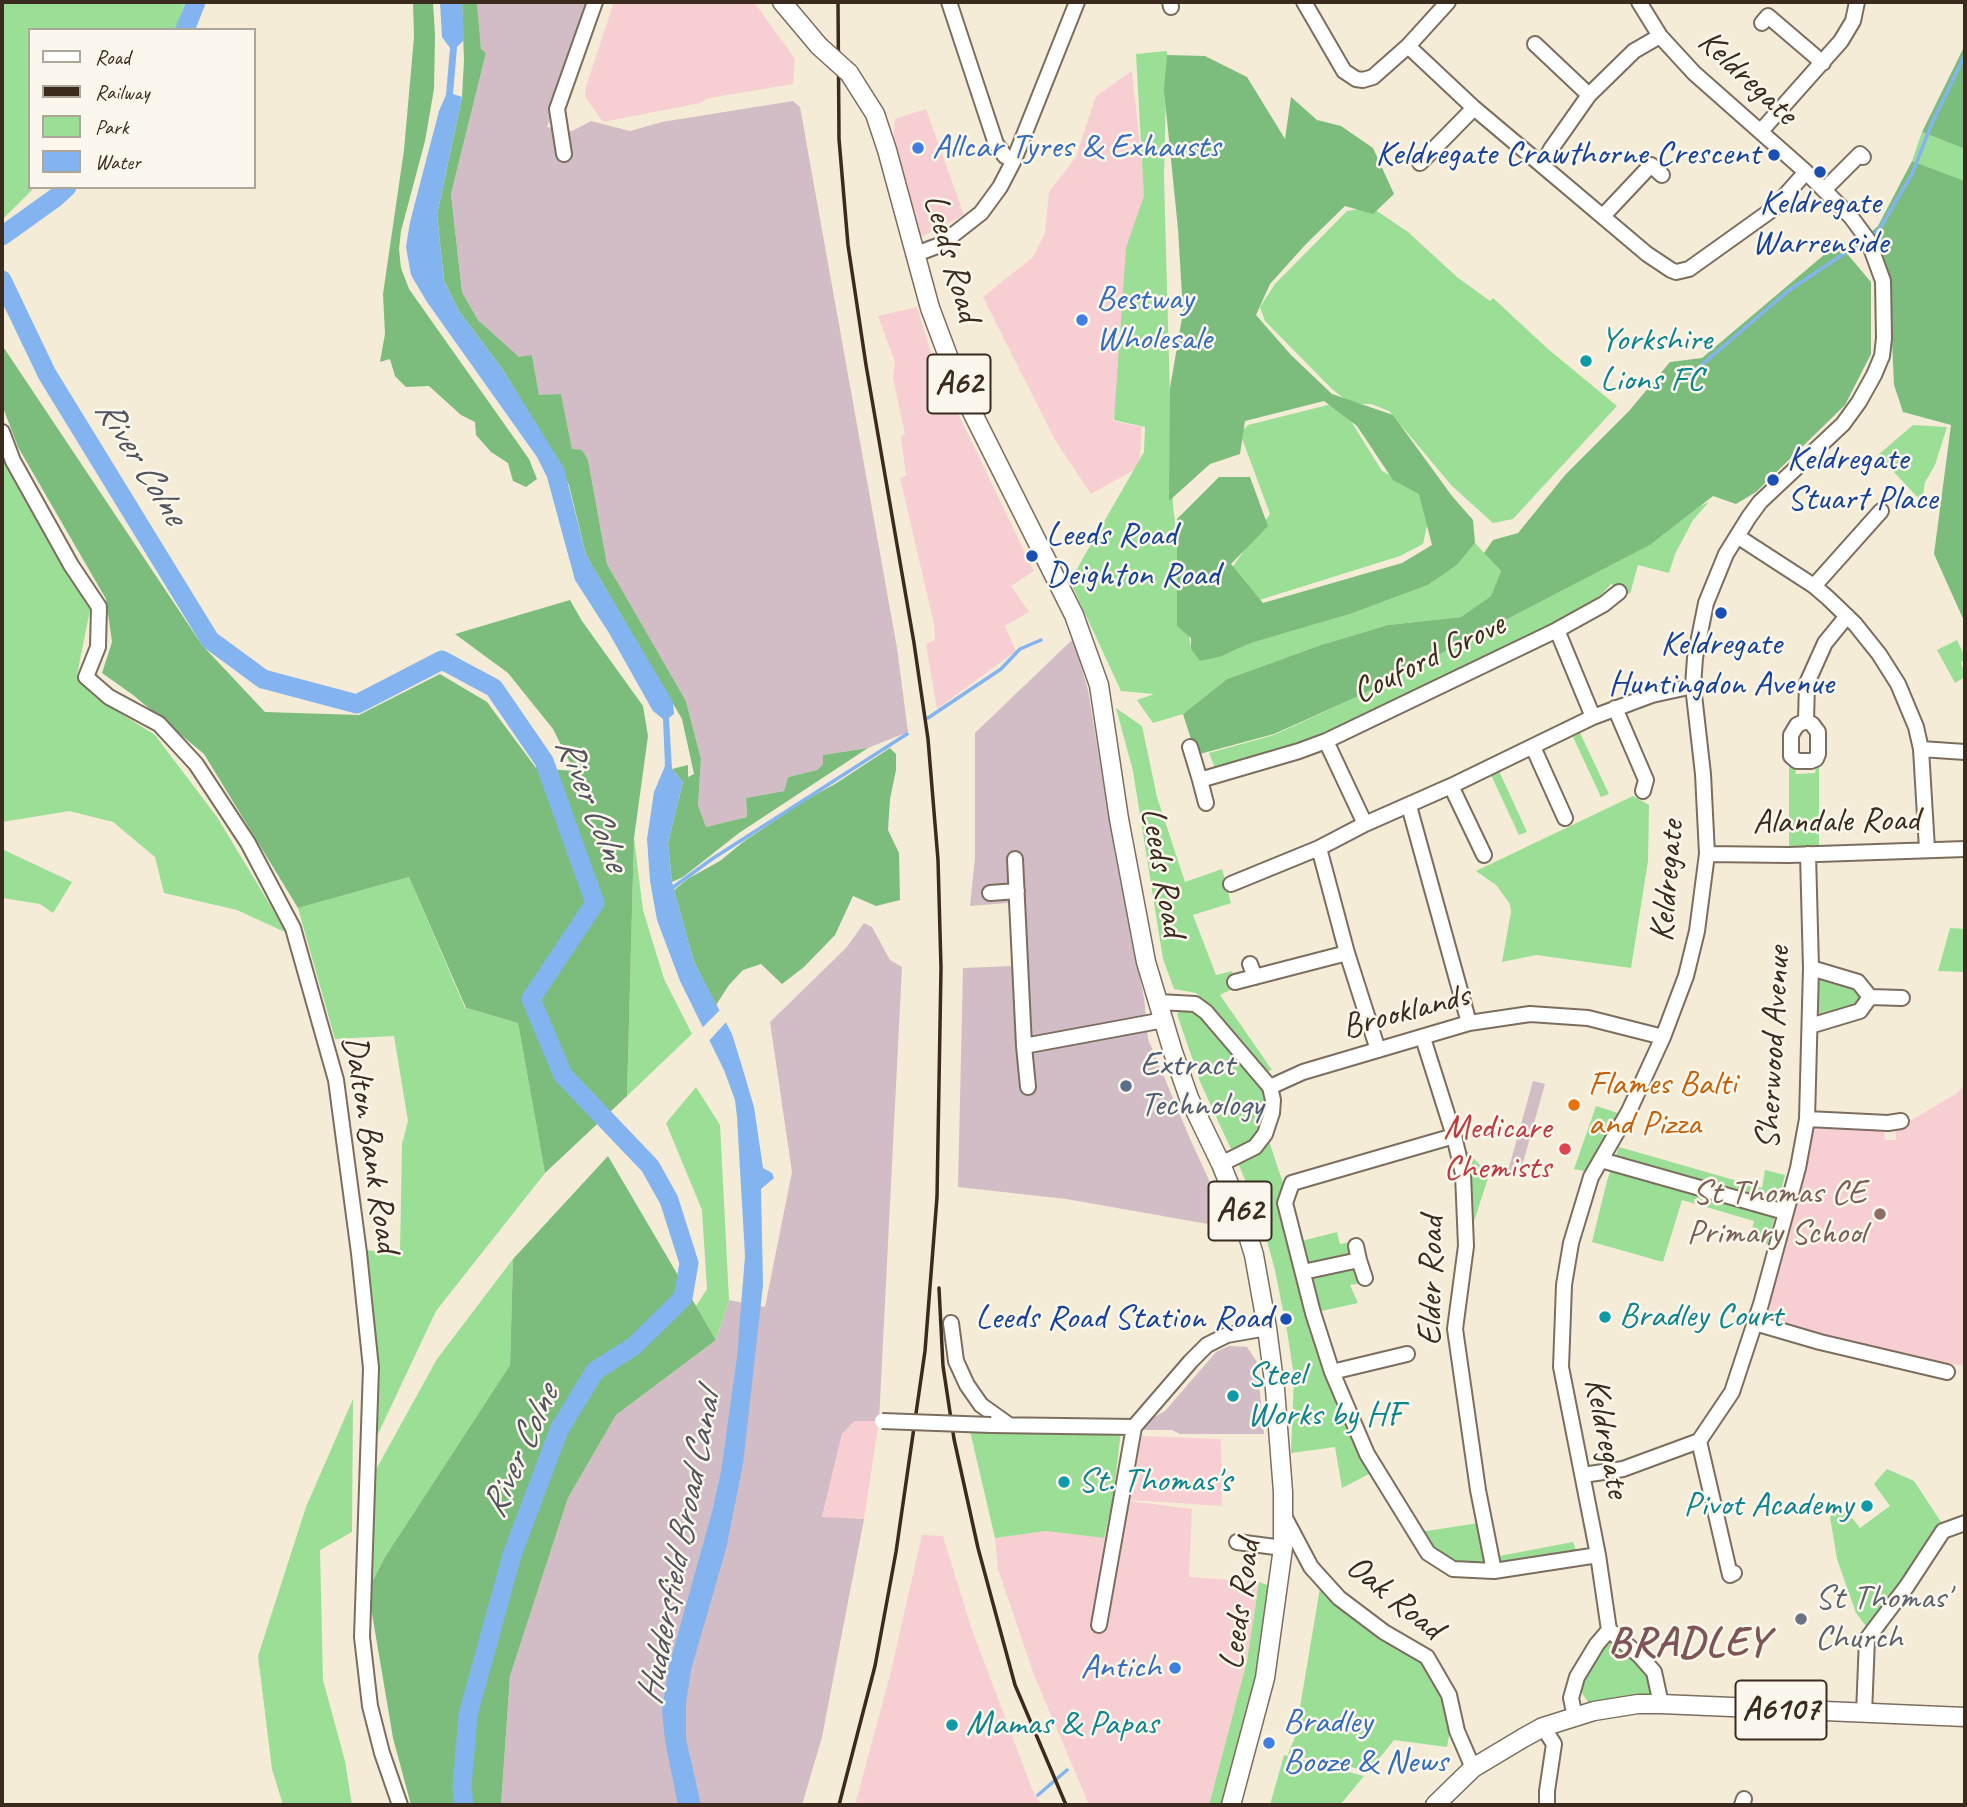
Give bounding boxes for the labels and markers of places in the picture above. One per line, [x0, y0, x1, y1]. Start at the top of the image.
place label: Allcar Tyres & Exhausts [932, 127, 1220, 169]
place label: Keldregate Crawthorne Crescent [1375, 134, 1760, 176]
marker: Allcar Tyres & Exhausts [910, 140, 926, 156]
marker: Keldregate Crawthorne Crescent [1766, 147, 1782, 163]
marker: Keldregate Warrenside [1812, 164, 1828, 180]
place label: Keldregate Warrenside [1752, 183, 1888, 265]
place label: Bestway Wholesale [1096, 279, 1212, 361]
marker: Bestway Wholesale [1074, 312, 1090, 328]
place label: Yorkshire Lions FC [1600, 320, 1712, 402]
marker: Yorkshire Lions FC [1578, 353, 1594, 369]
place label: Keldregate Stuart Place [1787, 439, 1937, 521]
marker: Keldregate Stuart Place [1765, 472, 1781, 488]
place label: Leeds Road Deighton Road [1046, 515, 1220, 597]
marker: Leeds Road Deighton Road [1024, 548, 1040, 564]
marker: Keldregate Huntingdon Avenue [1713, 605, 1729, 621]
place label: Keldregate Huntingdon Avenue [1608, 624, 1834, 706]
place label: Extract Technology [1140, 1045, 1263, 1127]
place label: Flames Balti and Pizza [1588, 1064, 1737, 1146]
marker: Extract Technology [1118, 1078, 1134, 1094]
marker: Flames Balti and Pizza [1566, 1097, 1582, 1113]
place label: Medicare Chemists [1443, 1108, 1551, 1190]
marker: Medicare Chemists [1557, 1141, 1573, 1157]
place label: St Thomas CE Primary School [1687, 1173, 1866, 1255]
marker: St Thomas CE Primary School [1872, 1206, 1888, 1222]
place label: Bradley Court [1619, 1296, 1782, 1338]
place label: Leeds Road Station Road [975, 1298, 1272, 1340]
marker: Bradley Court [1597, 1309, 1613, 1325]
marker: Leeds Road Station Road [1278, 1311, 1294, 1327]
place label: Steel Works by HF [1247, 1355, 1402, 1437]
marker: Steel Works by HF [1225, 1388, 1241, 1404]
place label: St. Thomas's [1078, 1461, 1231, 1503]
marker: St. Thomas's [1056, 1474, 1072, 1490]
place label: Pivot Academy [1684, 1485, 1853, 1527]
marker: Pivot Academy [1859, 1498, 1875, 1514]
place label: St Thomas' Church [1815, 1578, 1950, 1660]
marker: St Thomas' Church [1793, 1611, 1809, 1627]
place label: Antich [1081, 1647, 1161, 1689]
marker: Antich [1167, 1660, 1183, 1676]
place label: Bradley Booze & News [1283, 1702, 1448, 1784]
place label: Mamas & Papas [966, 1704, 1158, 1746]
marker: Mamas & Papas [944, 1717, 960, 1733]
marker: Bradley Booze & News [1261, 1735, 1277, 1751]

